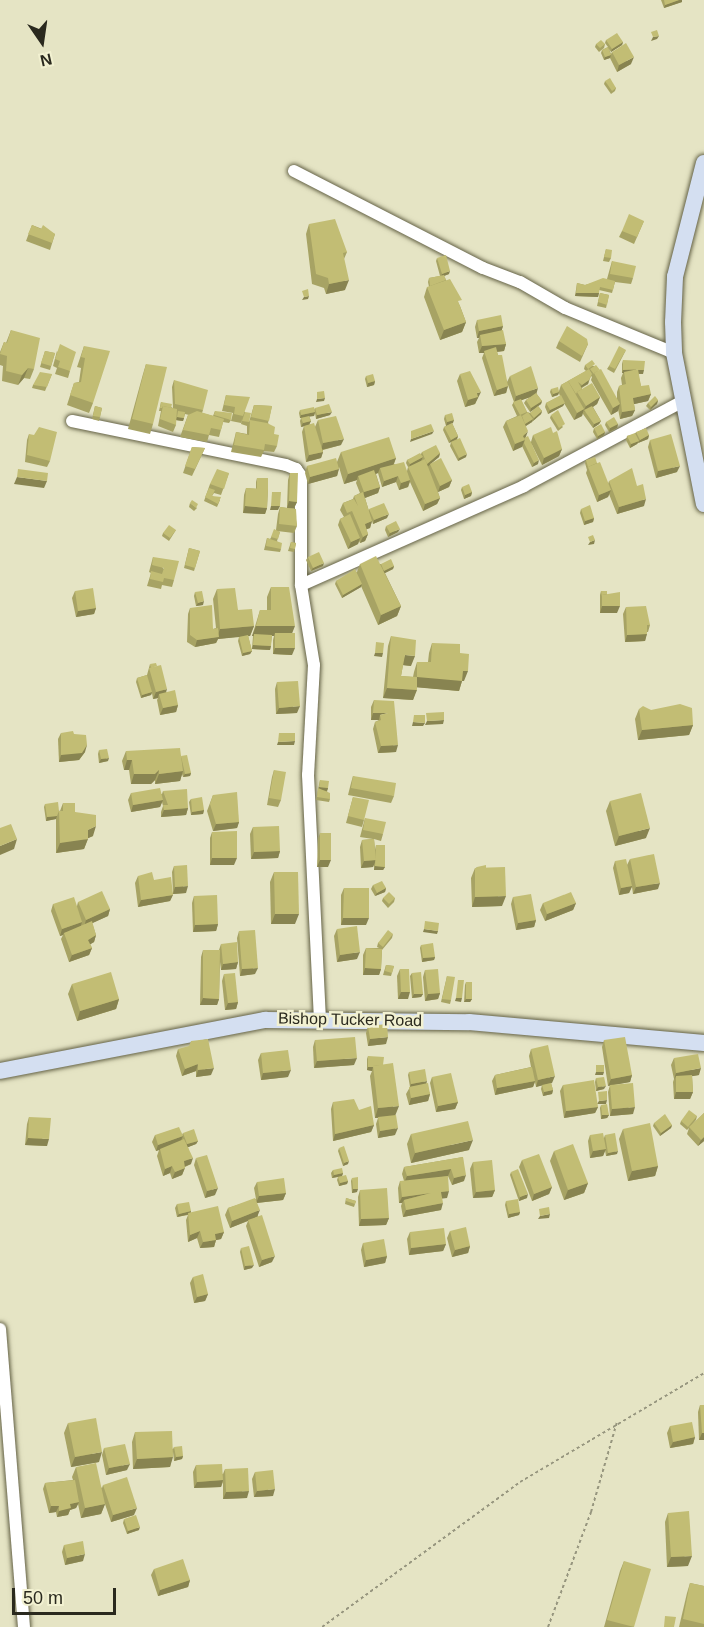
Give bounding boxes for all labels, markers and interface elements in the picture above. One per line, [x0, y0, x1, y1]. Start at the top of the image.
north arrow [12, 12, 72, 72]
text: N [39, 50, 54, 70]
street label: Bishop Tucker Road [278, 1009, 422, 1031]
scale bar [15, 1576, 118, 1614]
text: 50 m [23, 1588, 63, 1608]

